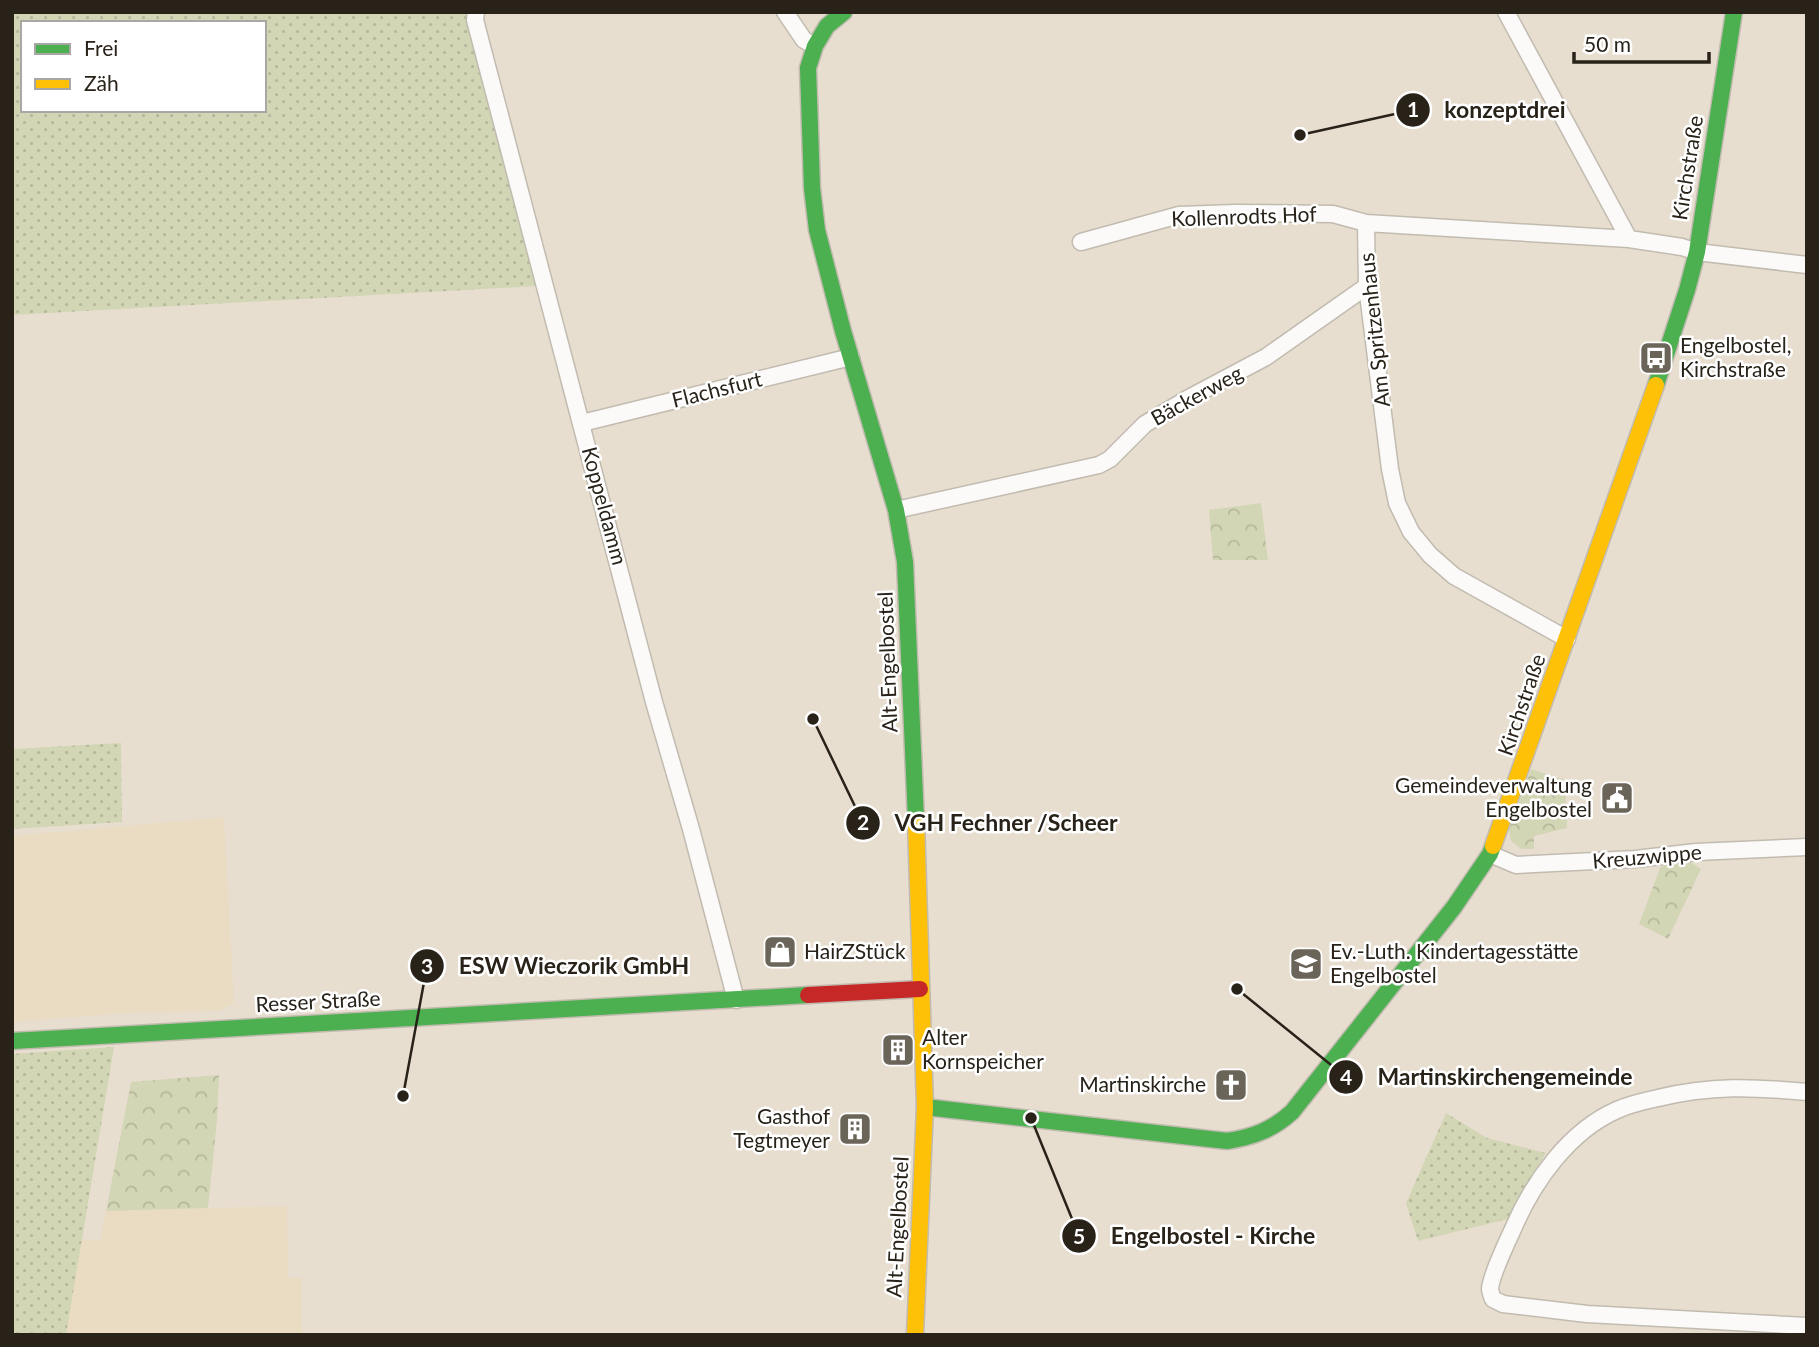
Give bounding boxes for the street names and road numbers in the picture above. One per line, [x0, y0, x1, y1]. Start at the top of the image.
street label: Kirchstraße [1666, 114, 1707, 222]
street label: Kollenrodts Hof [1171, 200, 1318, 231]
street label: Am Spritzenhaus [1353, 252, 1394, 409]
street label: Bäckerweg [1146, 359, 1247, 430]
street label: Flachsfurt [669, 365, 765, 412]
street label: Koppeldamm [578, 444, 633, 567]
street label: Alt-Engelbostel [872, 591, 901, 733]
street label: Kirchstraße [1492, 650, 1550, 759]
street label: Kreuzwippe [1591, 838, 1703, 873]
street label: Resser Straße [255, 985, 381, 1016]
street label: Alt-Engelbostel [880, 1156, 913, 1298]

